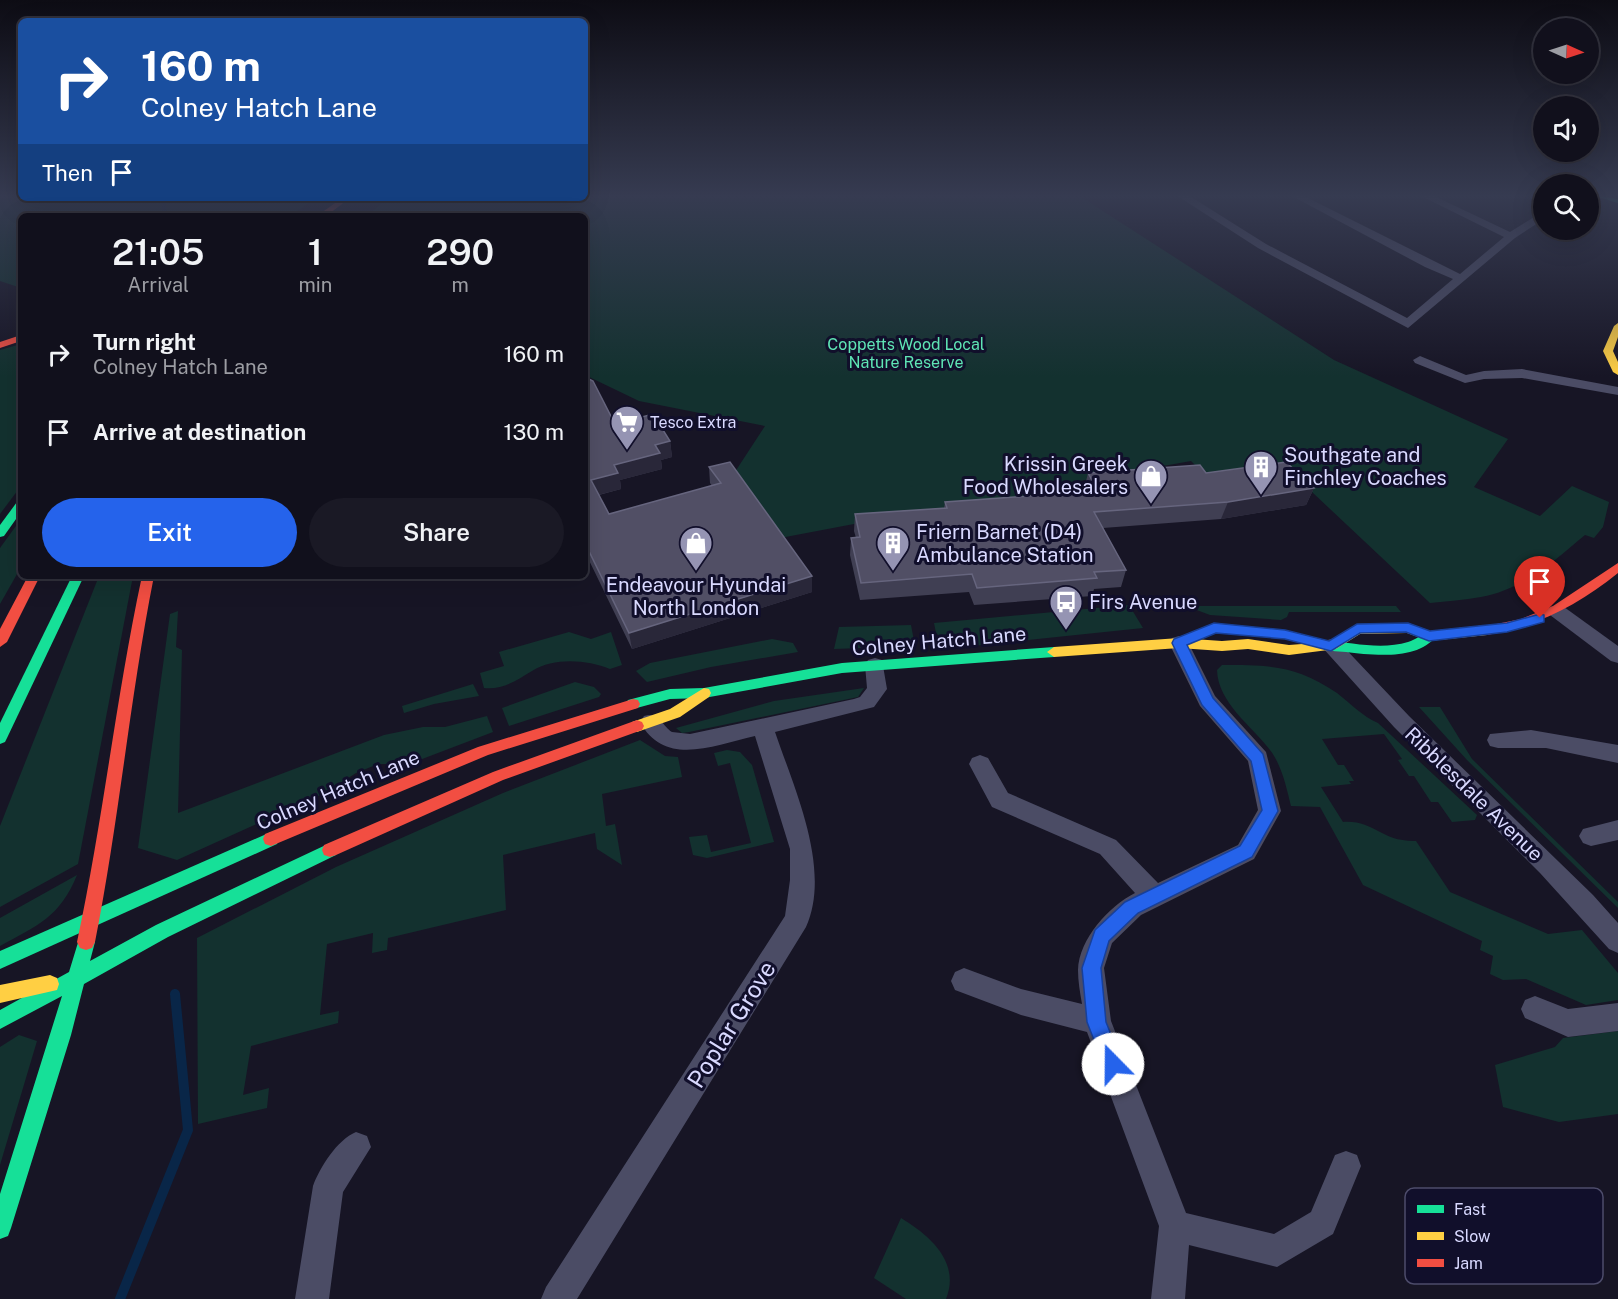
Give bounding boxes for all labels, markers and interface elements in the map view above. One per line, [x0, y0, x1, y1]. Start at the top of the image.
north arrow [1533, 18, 1599, 84]
map controls [1533, 18, 1599, 240]
text: 160 m [141, 41, 261, 90]
icon: right [42, 42, 120, 120]
text: Colney Hatch Lane [141, 91, 377, 123]
button: sound [1533, 96, 1599, 162]
icon: arrive [105, 156, 138, 189]
text: Then [42, 160, 93, 186]
button: search [1533, 174, 1599, 240]
text: 21:05 [112, 231, 205, 273]
text: 1 [308, 231, 323, 273]
text: 290 [426, 231, 494, 273]
text: Arrival [127, 273, 189, 297]
text: min [298, 273, 332, 297]
text: m [452, 273, 469, 297]
text: Turn right [93, 329, 196, 355]
park label: Coppetts Wood Local Nature Reserve [827, 335, 985, 372]
icon: right [42, 338, 75, 371]
text: 160 m [504, 341, 564, 367]
text: Colney Hatch Lane [93, 355, 268, 379]
supermarket icon: Tesco Extra [609, 404, 645, 451]
place label: Tesco Extra [650, 413, 736, 432]
icon: arrive [42, 416, 75, 449]
text: Arrive at destination [93, 419, 306, 445]
text: 130 m [503, 419, 564, 445]
place label: Southgate and Finchley Coaches [1284, 443, 1447, 490]
building icon: Southgate and Finchley Coaches [1243, 449, 1279, 496]
place label: Krissin Greek Food Wholesalers [963, 452, 1128, 499]
shop icon: Krissin Greek Food Wholesalers [1133, 458, 1169, 505]
button: Exit [42, 498, 297, 567]
button: Share [309, 498, 564, 567]
place label: Friern Barnet (D4) Ambulance Station [916, 520, 1094, 567]
shop icon: Endeavour Hyundai North London [678, 525, 714, 572]
building icon: Friern Barnet (D4) Ambulance Station [875, 525, 911, 572]
pin [1514, 556, 1565, 618]
icon: arrive [1523, 565, 1556, 598]
place label: Endeavour Hyundai North London [606, 573, 786, 620]
bus stop icon: Firs Avenue [1048, 584, 1084, 631]
place label: Firs Avenue [1089, 590, 1197, 614]
street label: Colney Hatch Lane [851, 621, 1027, 661]
street label: Ribblesdale Avenue [1400, 722, 1548, 866]
street label: Colney Hatch Lane [253, 745, 423, 835]
street label: Poplar Grove [681, 955, 781, 1093]
position arrow [1081, 1032, 1145, 1096]
legend [1405, 1188, 1603, 1284]
text: Fast [1454, 1200, 1486, 1219]
text: Slow [1454, 1227, 1491, 1246]
text: Jam [1454, 1254, 1483, 1273]

